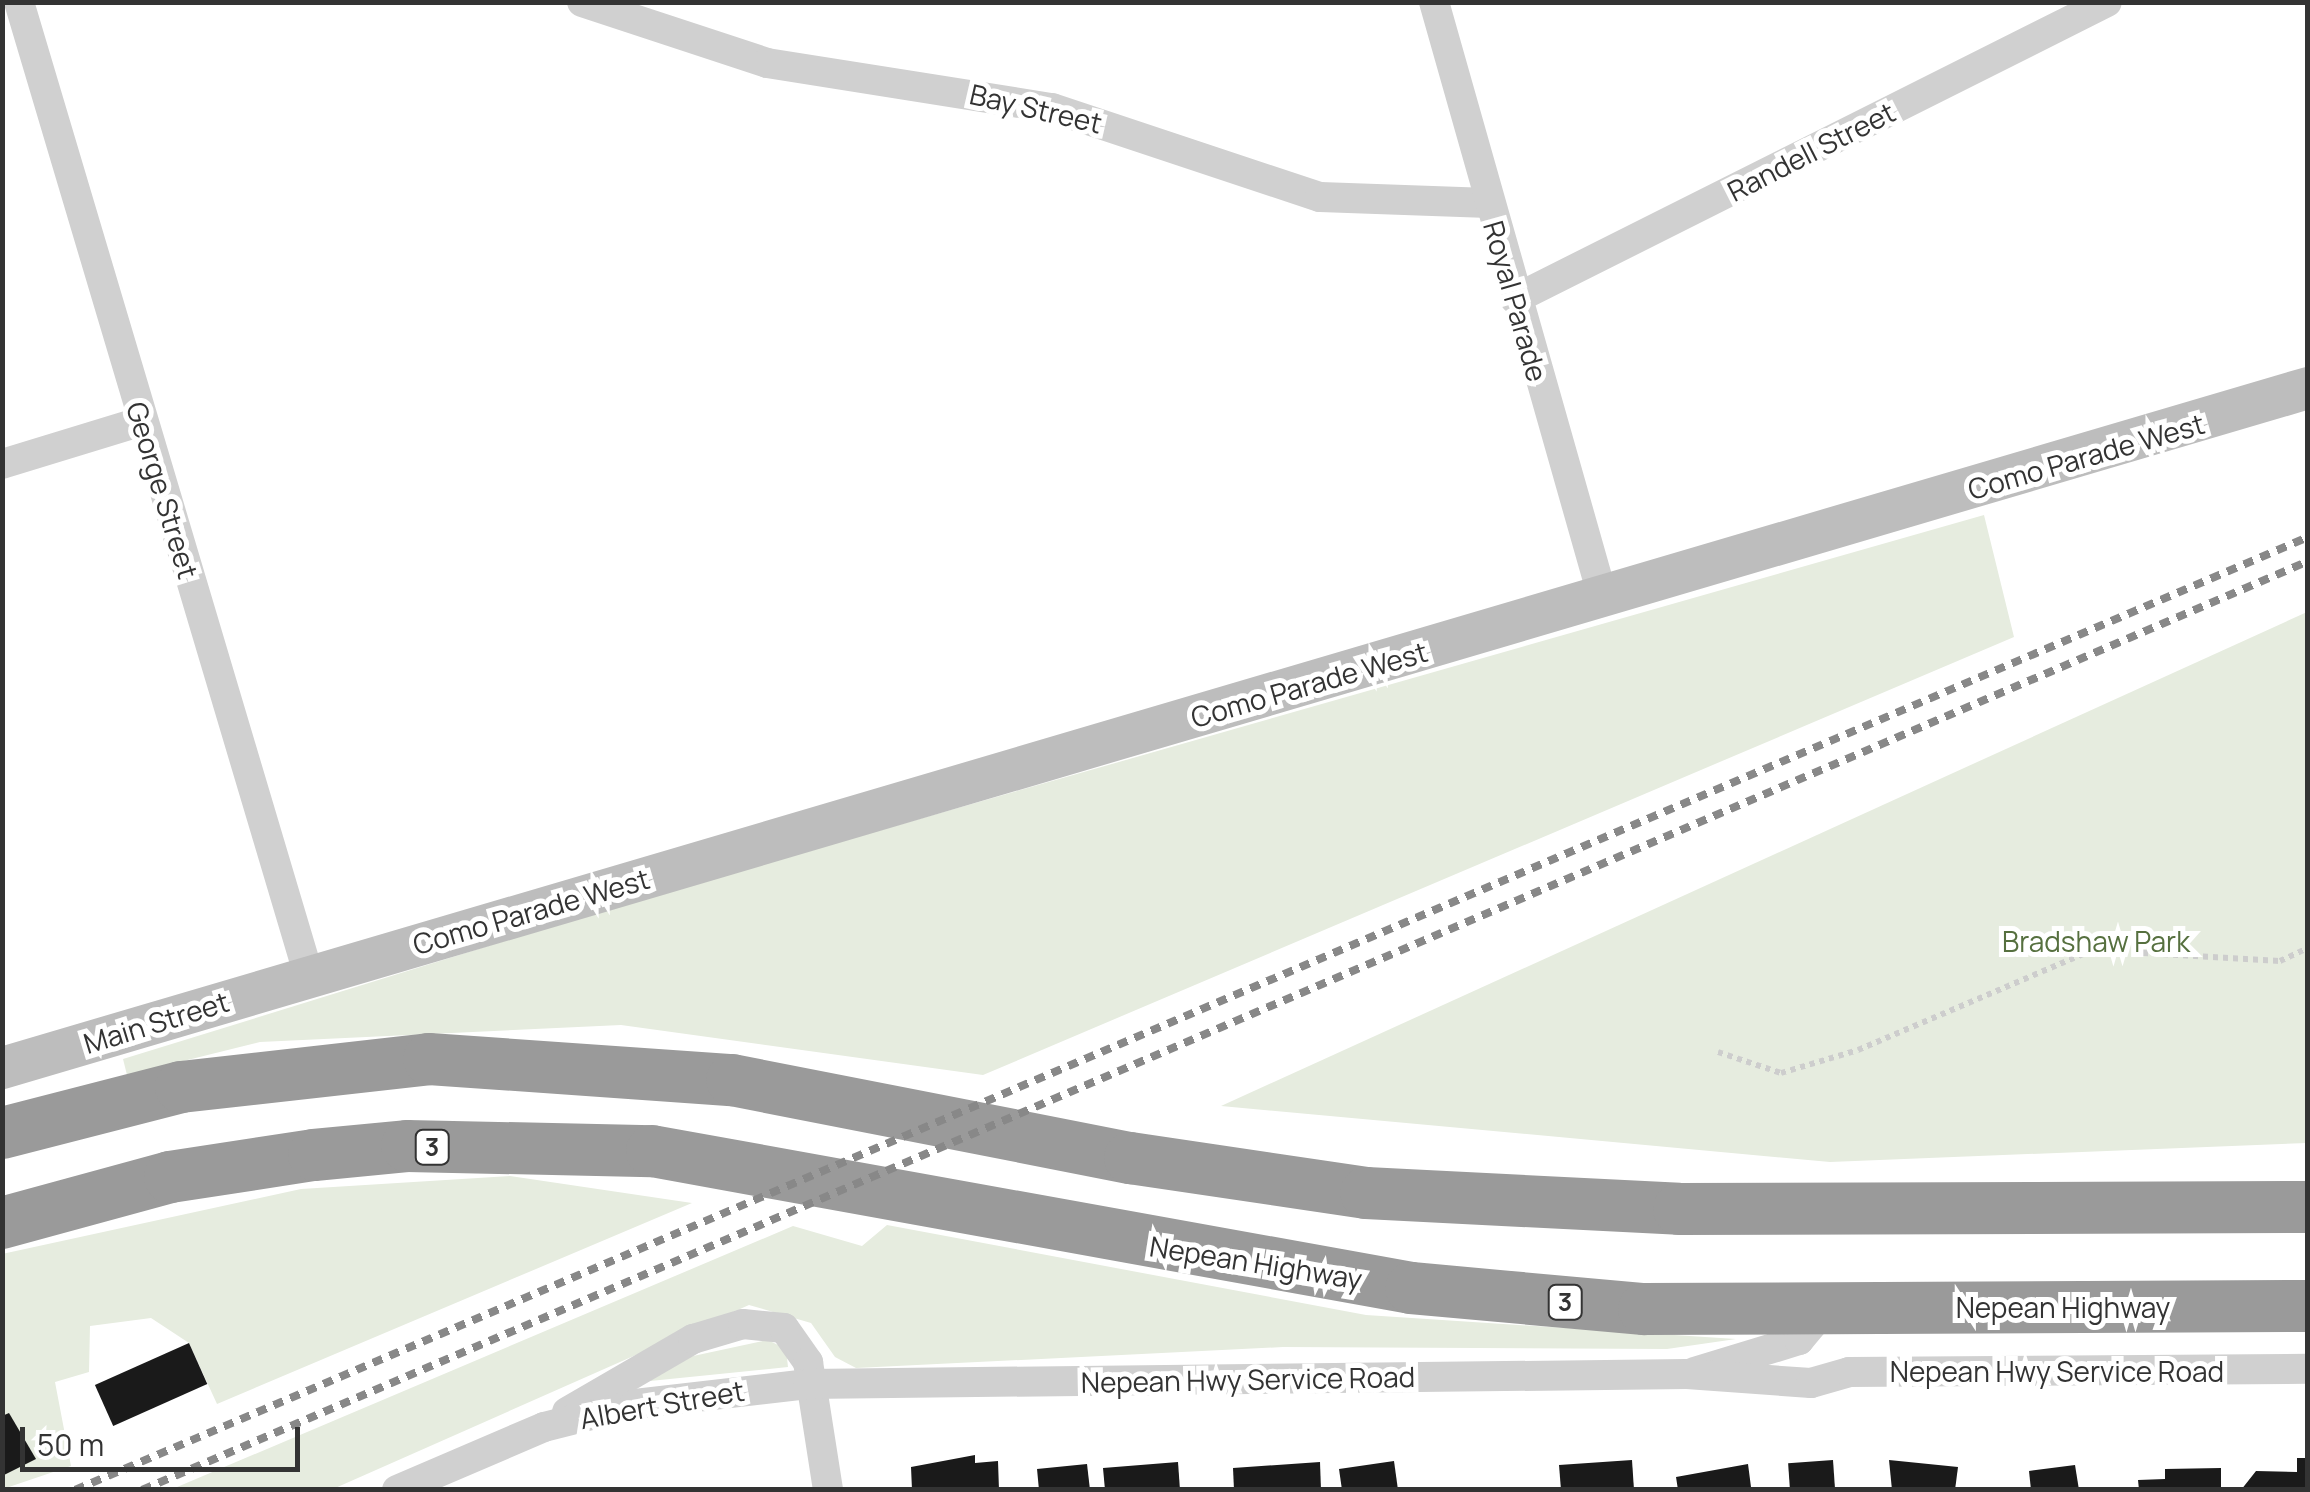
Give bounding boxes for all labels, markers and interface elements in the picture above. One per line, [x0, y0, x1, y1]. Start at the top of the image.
street label: Bay Street [967, 77, 1105, 139]
street label: Randell Street [1722, 94, 1900, 208]
street label: Royal Parade [1477, 217, 1555, 385]
street label: George Street [120, 398, 206, 582]
street label: Como Parade West [1964, 406, 2208, 506]
street label: Como Parade West [1187, 634, 1431, 734]
street label: Como Parade West [409, 861, 653, 961]
park label: Bradshaw Park [2002, 924, 2190, 958]
street label: Main Street [79, 984, 233, 1060]
road number: 3 [414, 1127, 450, 1167]
street label: Nepean Highway [1147, 1229, 1365, 1295]
road number: 3 [1548, 1282, 1582, 1322]
street label: Nepean Highway [1956, 1290, 2170, 1324]
street label: Nepean Hwy Service Road [1890, 1354, 2224, 1388]
street label: Nepean Hwy Service Road [1081, 1359, 1415, 1399]
street label: Albert Street [577, 1373, 747, 1435]
scale bar [25, 1407, 305, 1469]
text: 50 m [37, 1424, 104, 1465]

